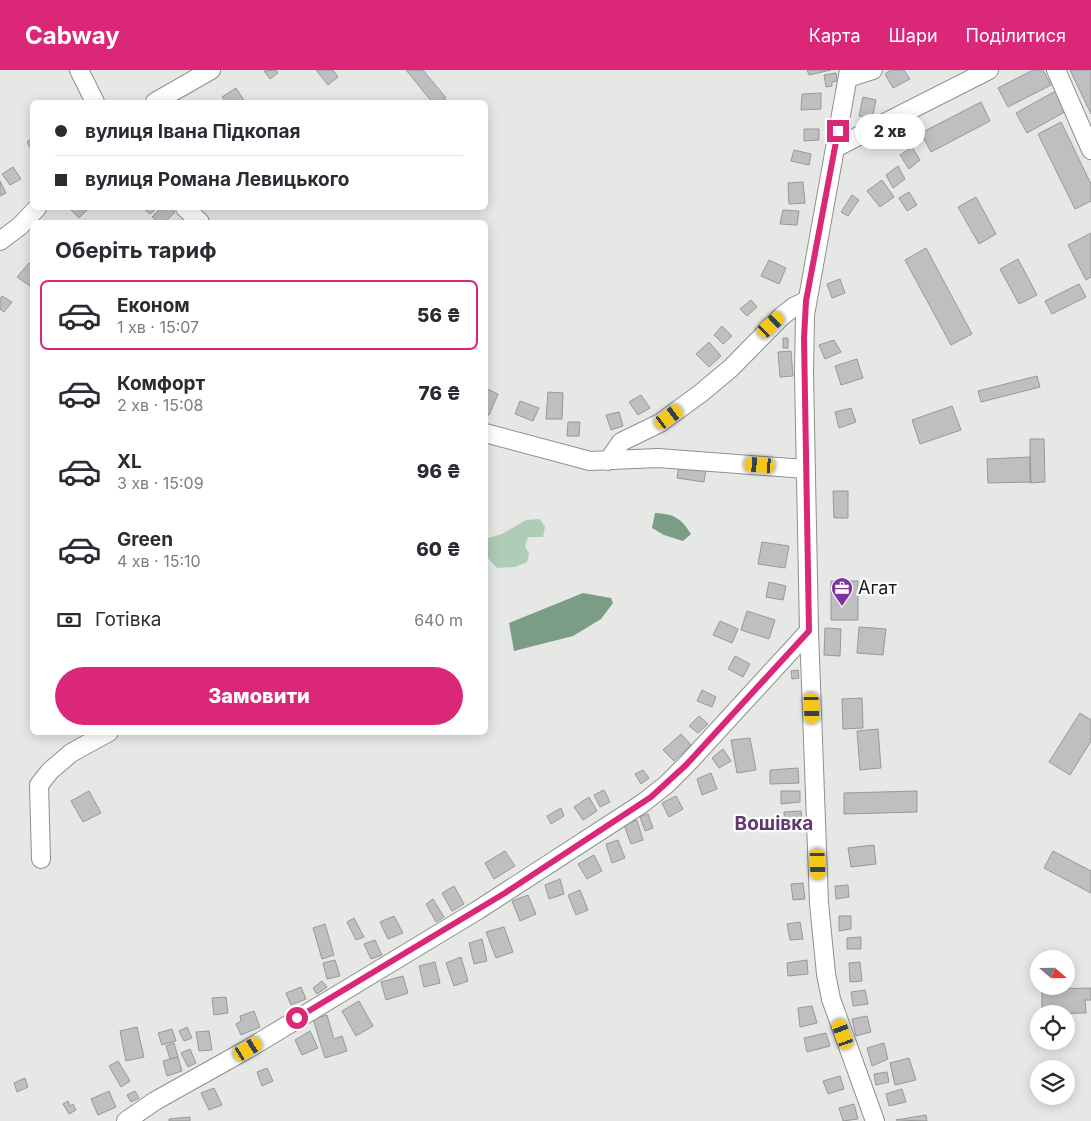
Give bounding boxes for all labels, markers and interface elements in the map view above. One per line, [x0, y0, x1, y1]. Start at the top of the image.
text: Cabway [25, 21, 120, 50]
text: Карта [809, 25, 861, 46]
text: Шари [889, 25, 938, 46]
text: Поділитися [966, 25, 1066, 46]
callout: 2 хв [856, 114, 926, 148]
text: вулиця Івана Підкопая [85, 120, 300, 143]
route end [827, 120, 849, 142]
text: 2 хв [874, 121, 906, 141]
text: вулиця Романа Левицького [85, 168, 350, 191]
text: Оберіть тариф [55, 237, 216, 263]
icon: car [57, 293, 102, 338]
text: Економ [117, 294, 190, 317]
text: 56 ₴ [417, 304, 461, 327]
car [754, 309, 787, 341]
text: 1 хв · 15:07 [117, 317, 199, 337]
icon: car [57, 371, 102, 416]
text: Комфорт [117, 372, 205, 395]
text: 76 ₴ [419, 382, 461, 405]
text: 2 хв · 15:08 [117, 395, 203, 415]
car [652, 402, 685, 432]
icon: car [57, 449, 102, 494]
text: XL [117, 450, 142, 473]
car [744, 456, 775, 474]
text: 96 ₴ [417, 460, 461, 483]
text: 3 хв · 15:09 [117, 473, 204, 493]
icon: car [57, 527, 102, 572]
text: Green [117, 528, 173, 551]
text: 60 ₴ [416, 538, 461, 561]
text: 4 хв · 15:10 [117, 551, 201, 571]
office icon: Агат [830, 576, 854, 607]
place label: Агат [858, 577, 897, 598]
icon: cash [55, 606, 83, 634]
text: Готівка [95, 608, 161, 631]
text: 640 m [414, 610, 463, 630]
button: Замовити [55, 667, 463, 725]
car [803, 693, 820, 723]
district label: Вошівка [735, 812, 813, 835]
car [809, 849, 826, 879]
north arrow [1030, 950, 1075, 995]
map controls [1030, 950, 1075, 1105]
button: locate [1030, 1005, 1075, 1050]
route start [286, 1007, 308, 1029]
car [830, 1017, 855, 1051]
car [231, 1035, 264, 1063]
button: layers [1030, 1060, 1075, 1105]

